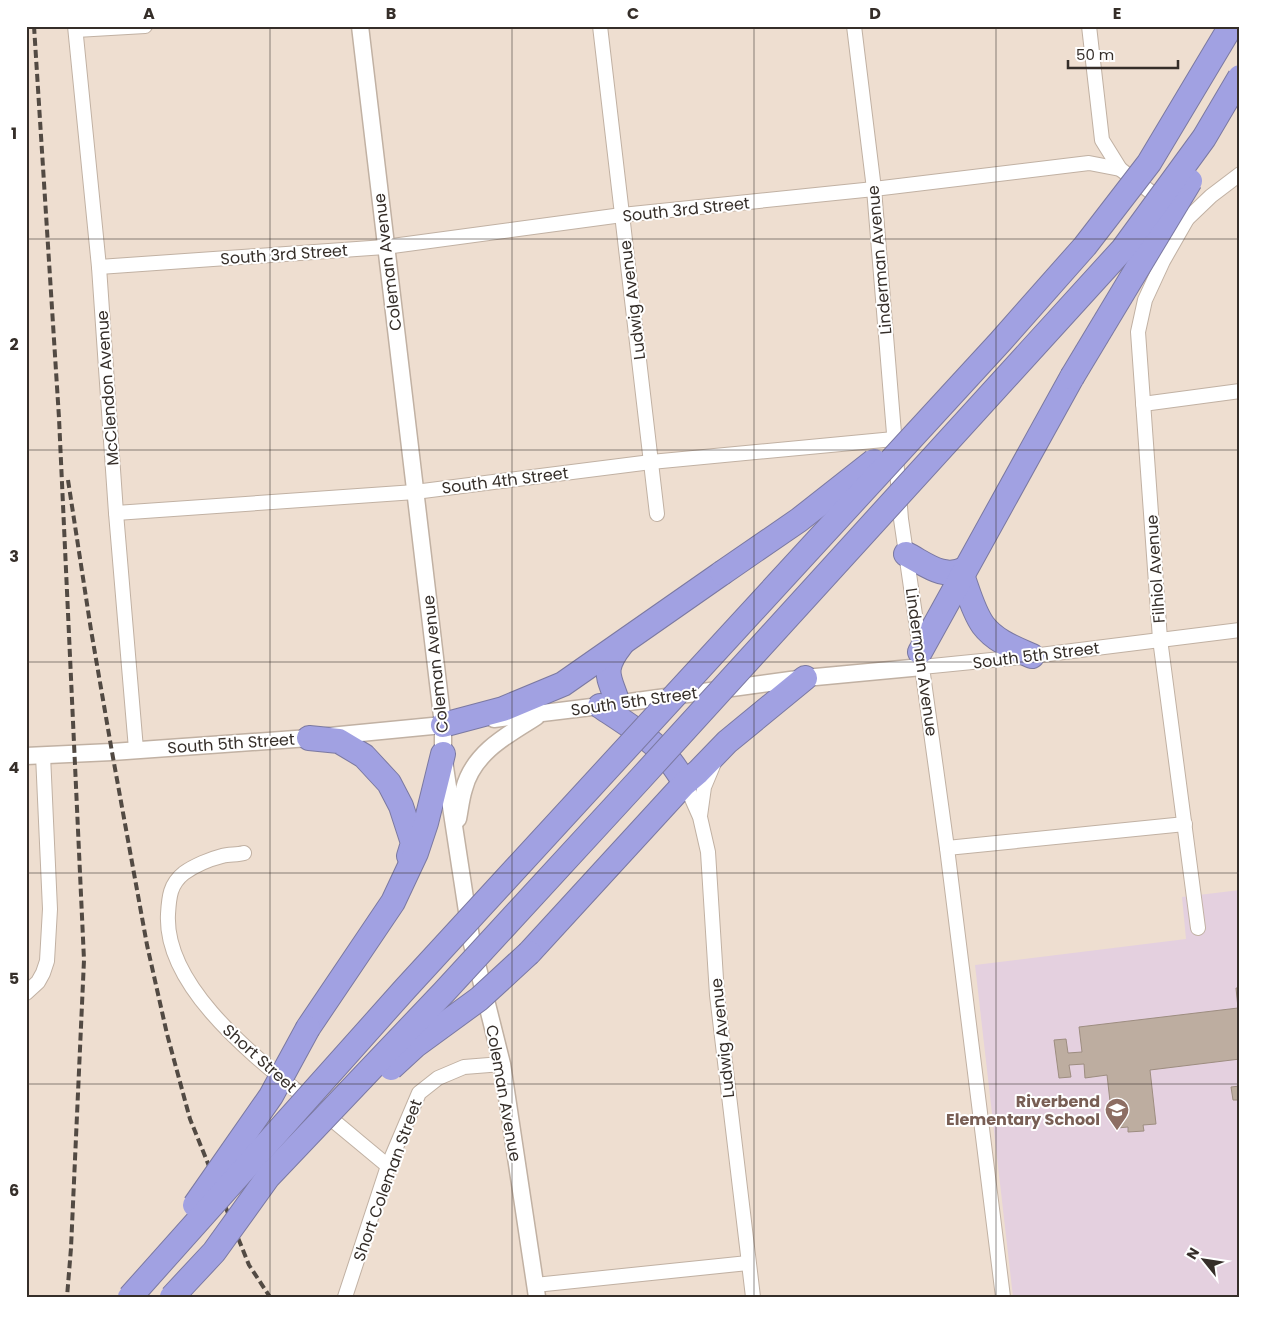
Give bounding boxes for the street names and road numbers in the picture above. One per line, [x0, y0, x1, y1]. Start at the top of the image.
street label: Linderman Avenue [862, 184, 897, 336]
street label: South 3rd Street [621, 191, 751, 228]
street label: Coleman Avenue [368, 192, 407, 332]
street label: South 3rd Street [220, 239, 349, 270]
street label: Ludwig Avenue [614, 239, 651, 361]
street label: McClendon Avenue [91, 309, 124, 466]
street label: South 4th Street [440, 461, 570, 500]
street label: Filhiol Avenue [1140, 514, 1171, 624]
street label: Linderman Avenue [900, 586, 943, 738]
street label: Coleman Avenue [417, 594, 454, 734]
street label: South 5th Street [971, 636, 1101, 675]
street label: South 5th Street [569, 681, 699, 722]
street label: South 5th Street [167, 728, 296, 759]
street label: Ludwig Avenue [705, 977, 740, 1099]
street label: Short Street [217, 1019, 302, 1098]
street label: Coleman Avenue [480, 1023, 527, 1163]
street label: Short Coleman Street [347, 1096, 428, 1264]

